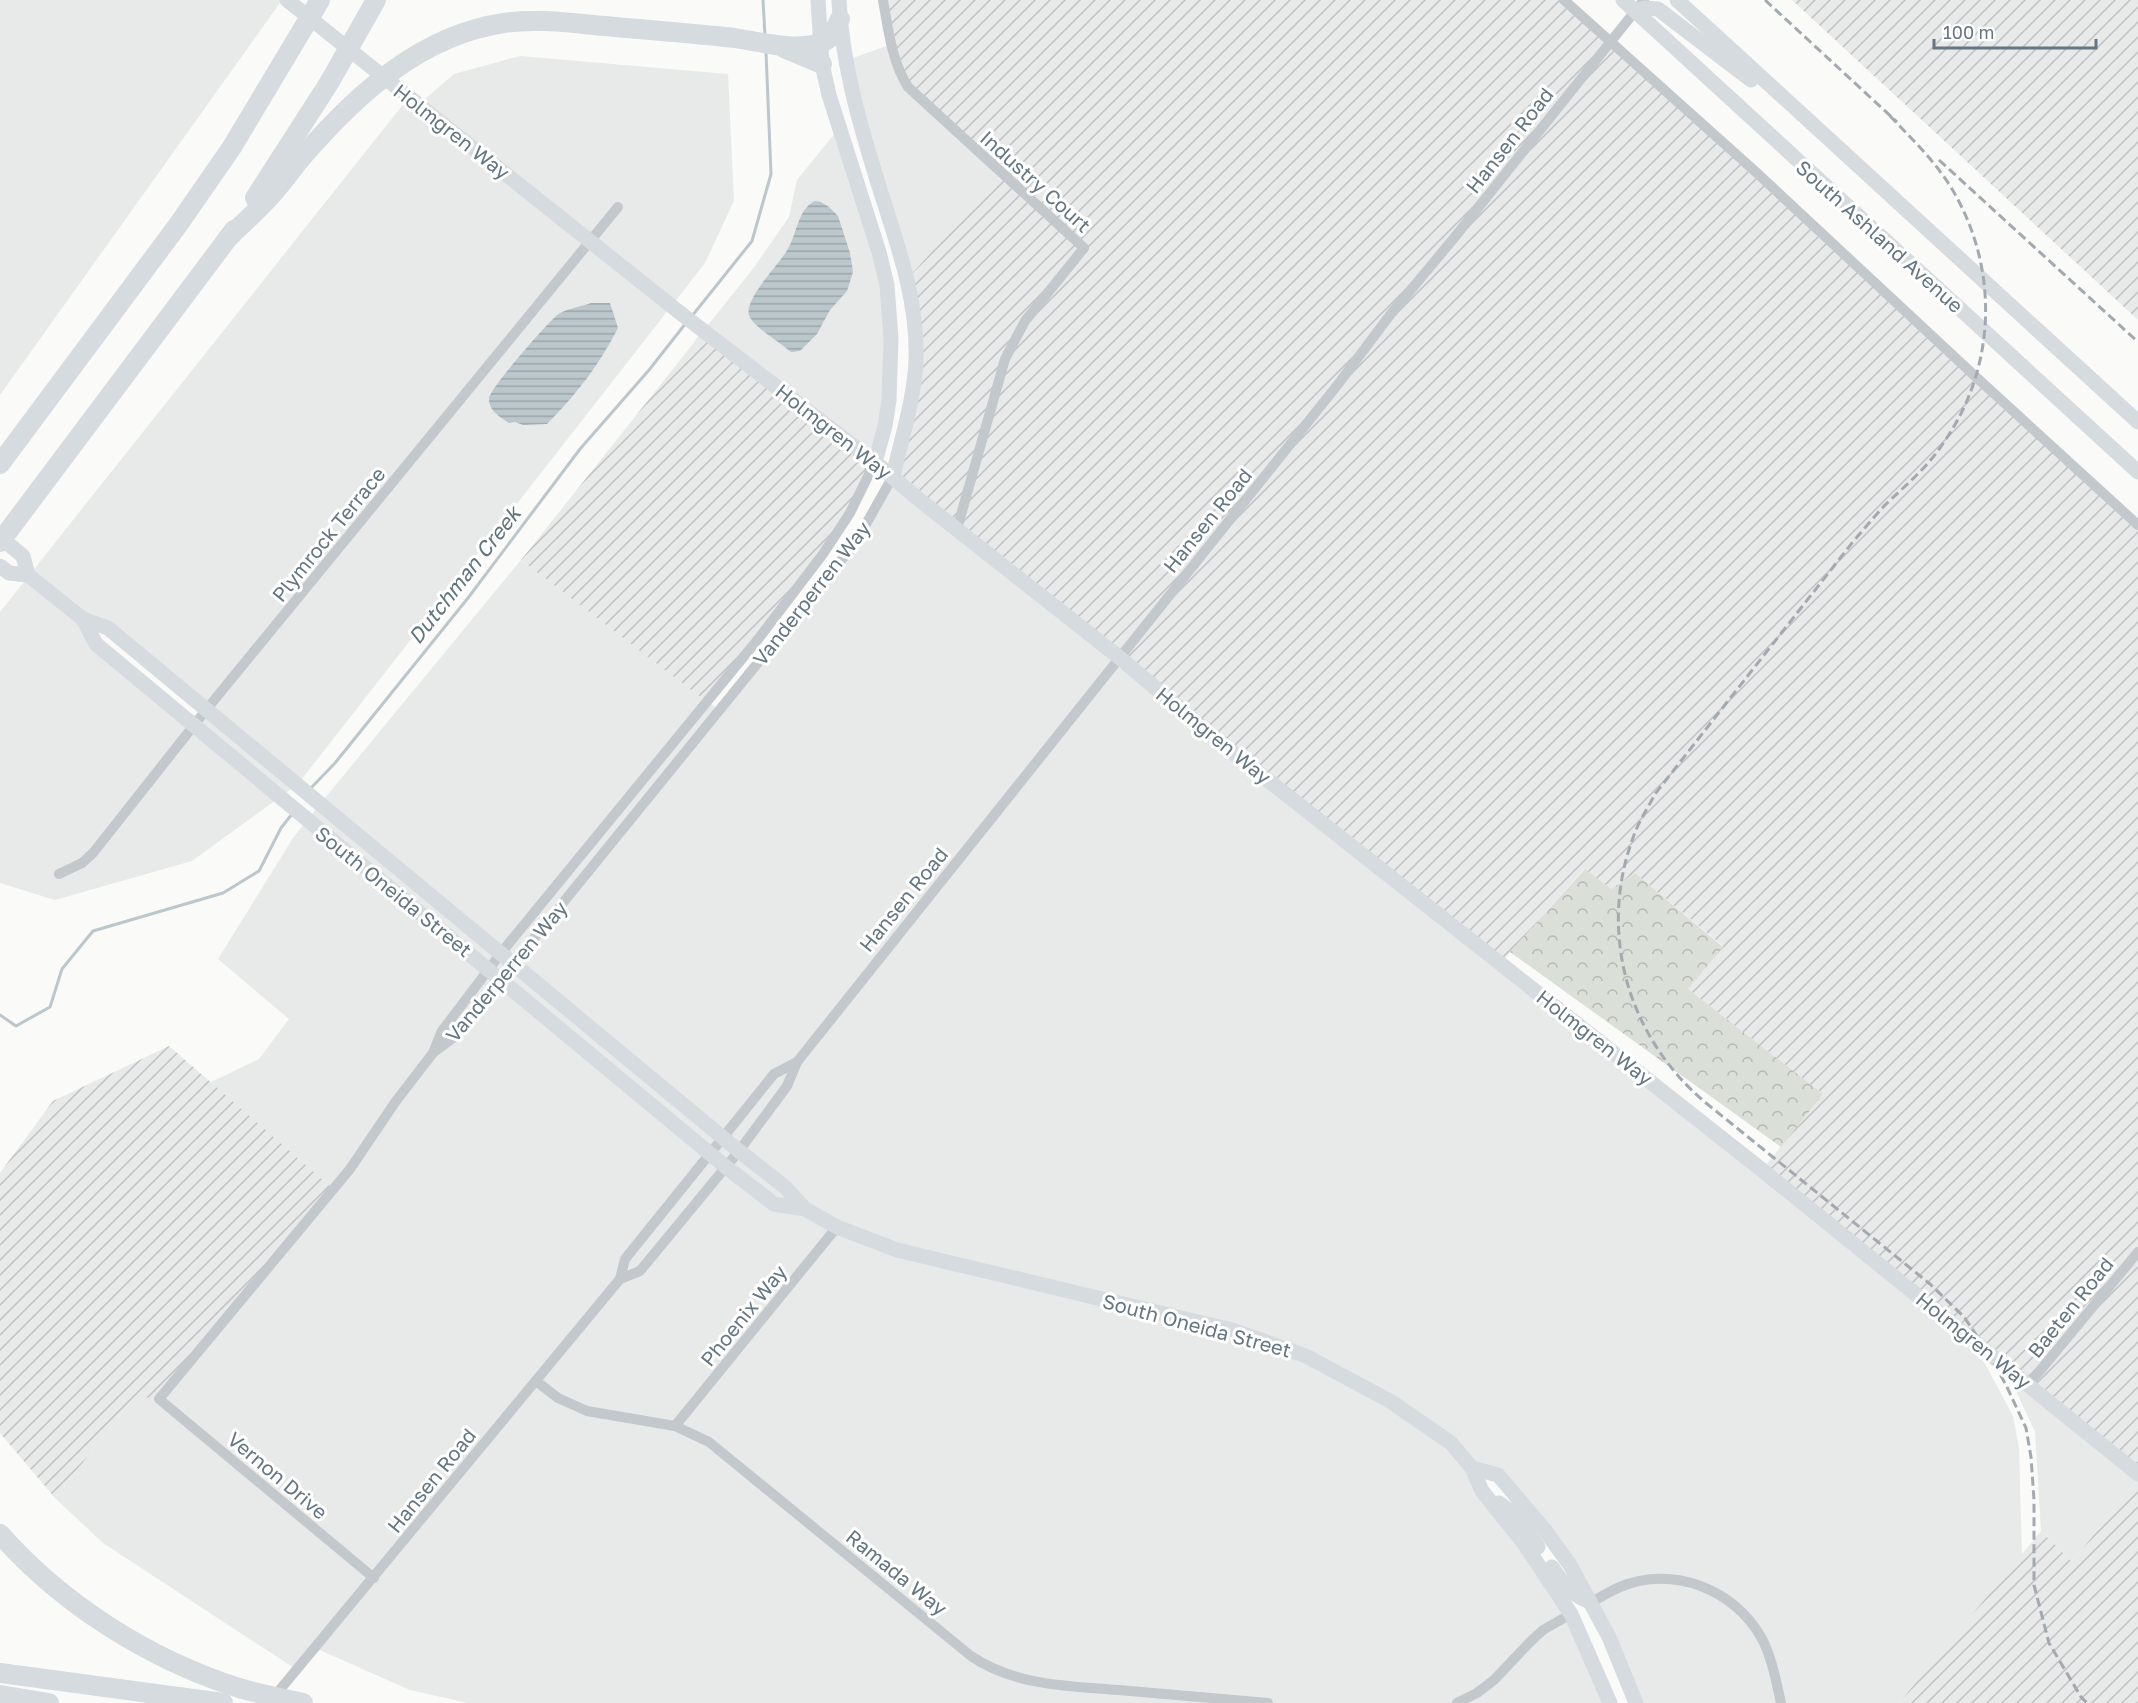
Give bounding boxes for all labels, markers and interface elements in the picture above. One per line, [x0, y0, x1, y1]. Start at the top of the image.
scale bar [1934, 12, 2096, 50]
text: 100 m [1943, 21, 1994, 43]
street label: Holmgren Way [389, 78, 515, 184]
street label: Hansen Road [1460, 82, 1558, 198]
street label: Industry Court [976, 125, 1096, 237]
street label: South Ashland Avenue [1792, 155, 1968, 317]
street label: Holmgren Way [771, 378, 897, 484]
street label: Plymrock Terrace [266, 462, 390, 606]
street label: Hansen Road [1158, 463, 1256, 577]
water label: Dutchman Creek [402, 499, 527, 649]
street label: Vanderperren Way [747, 516, 875, 670]
street label: Holmgren Way [1152, 681, 1276, 789]
street label: South Oneida Street [311, 821, 477, 961]
street label: Hansen Road [854, 842, 952, 956]
street label: Vanderperren Way [440, 896, 572, 1046]
street label: Holmgren Way [1532, 984, 1658, 1090]
street label: Baeten Road [2022, 1252, 2118, 1362]
street label: Phoenix Way [695, 1260, 791, 1370]
street label: Holmgren Way [1912, 1286, 2036, 1394]
street label: South Oneida Street [1100, 1288, 1294, 1362]
street label: Hansen Road [382, 1423, 480, 1537]
street label: Vernon Drive [223, 1426, 333, 1524]
street label: Ramada Way [842, 1524, 952, 1620]

